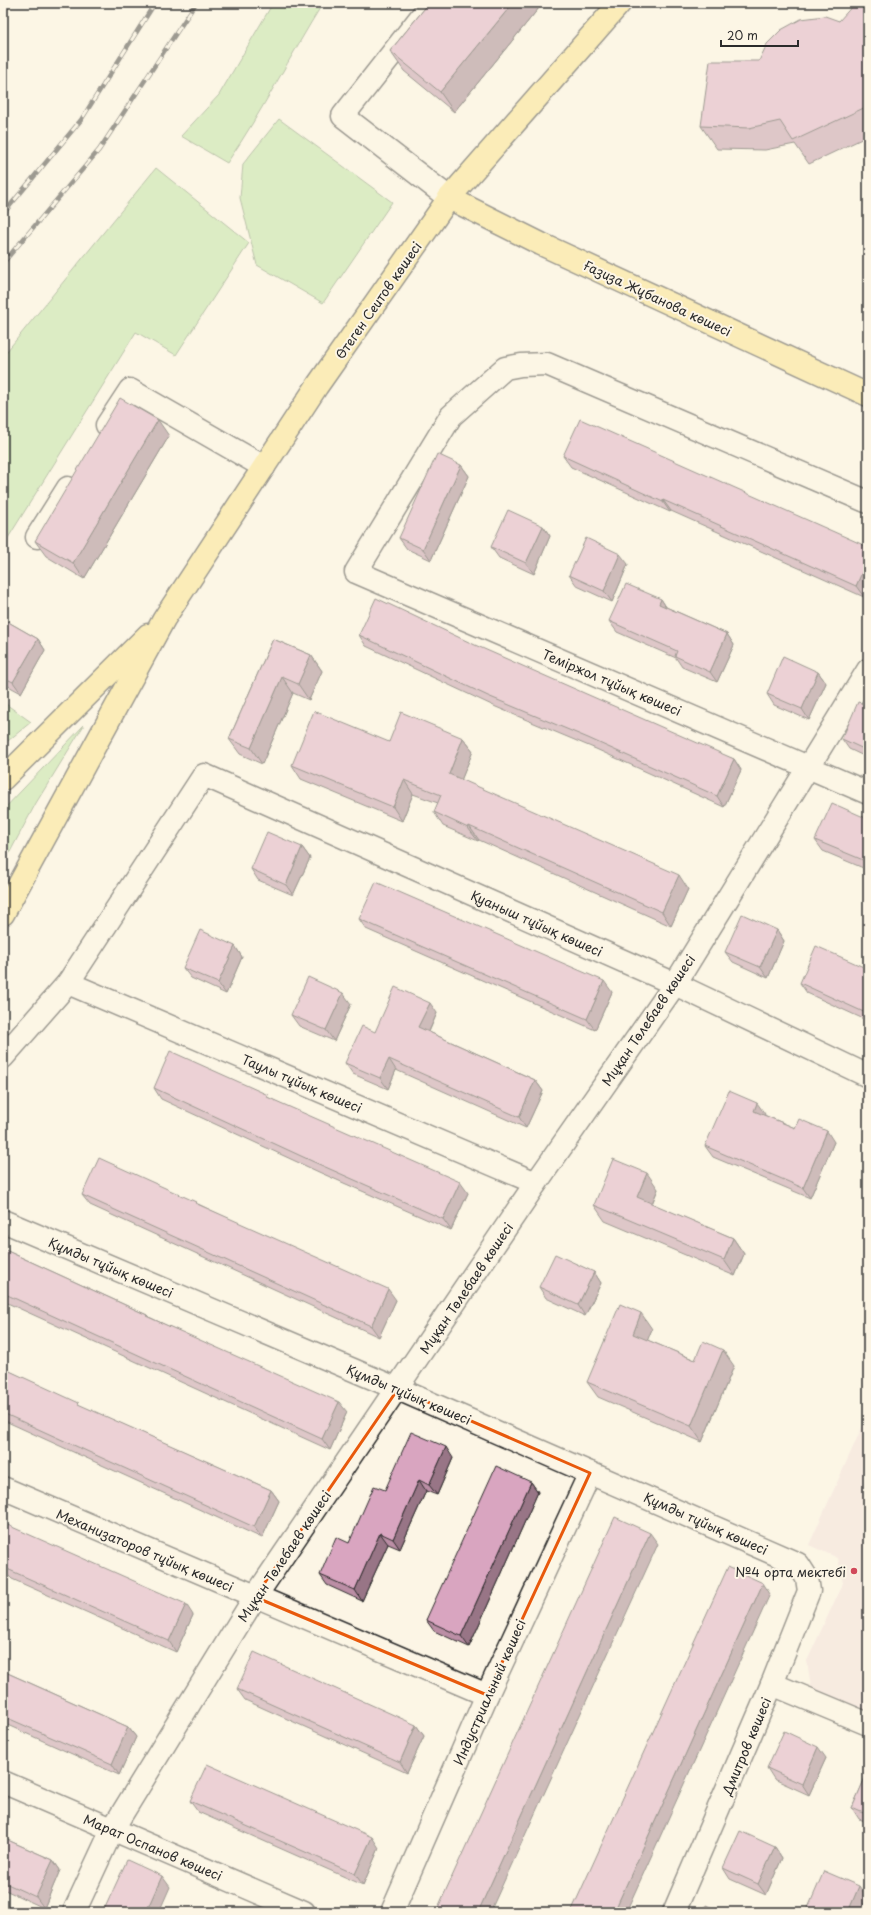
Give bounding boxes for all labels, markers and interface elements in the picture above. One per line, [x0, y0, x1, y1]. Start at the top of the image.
scale bar [721, 22, 798, 48]
text: 20 m [727, 26, 758, 44]
street label: Өтеген Сеитов көшесі [330, 238, 426, 362]
street label: Ғазиза Жұбанова көшесі [581, 255, 735, 341]
street label: Теміржол тұйық көшесі [539, 644, 685, 720]
street label: Қуаныш тұйық көшесі [468, 885, 606, 961]
street label: Мұқан Төлебаев көшесі [597, 951, 699, 1089]
street label: Таулы тұйық көшесі [239, 1049, 365, 1117]
street label: Мұқан Төлебаев көшесі [415, 1219, 517, 1357]
street label: Құмды тұйық көшесі [46, 1232, 176, 1302]
street label: Құмды тұйық көшесі [344, 1359, 474, 1429]
street label: Мұқан Төлебаев көшесі [233, 1487, 335, 1625]
street label: Құмды тұйық көшесі [641, 1487, 771, 1559]
street label: Механизаторов тұйық көшесі [53, 1504, 237, 1596]
place label: №4 орта мектебі [735, 1562, 846, 1581]
marker: №4 орта мектебі [849, 1566, 859, 1576]
street label: Индустриальный көшесі [448, 1616, 530, 1768]
street label: Дмитров көшесі [716, 1694, 775, 1799]
street label: Марат Оспанов көшесі [81, 1809, 225, 1885]

